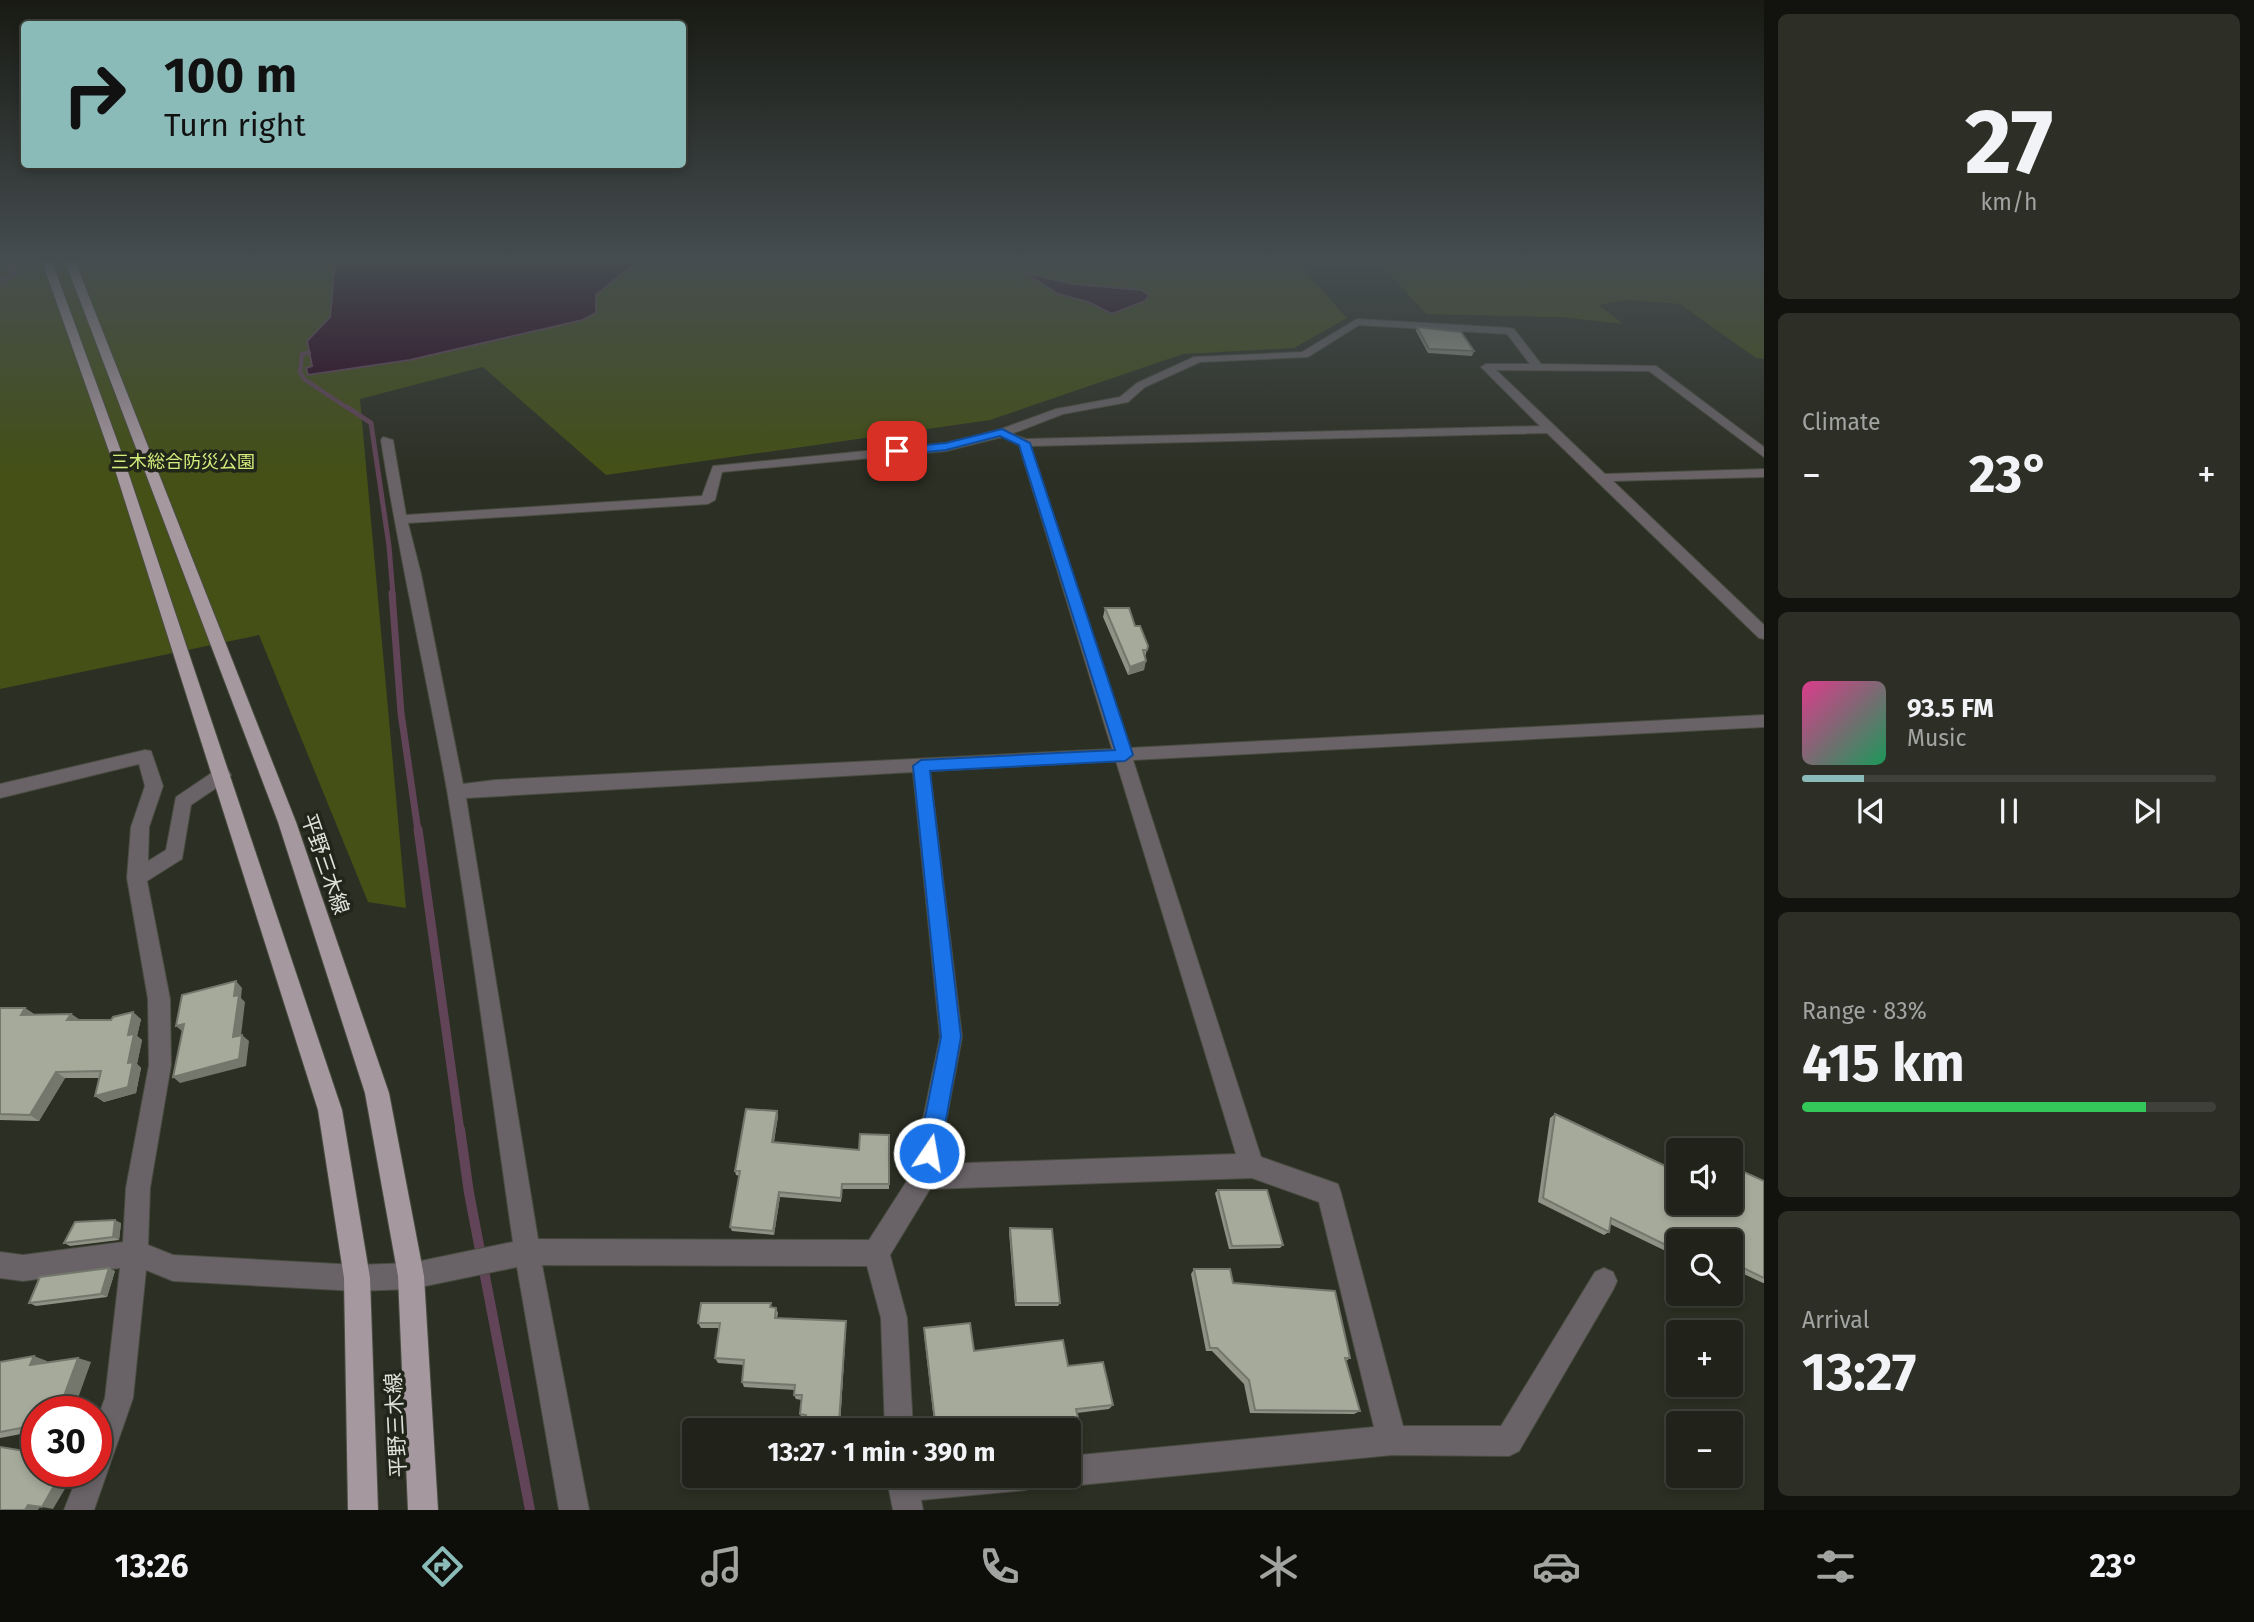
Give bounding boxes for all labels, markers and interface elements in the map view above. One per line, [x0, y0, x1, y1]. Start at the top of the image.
text: 100 m [164, 46, 297, 105]
icon: right [49, 49, 140, 140]
text: 27 [1965, 88, 2053, 197]
text: Turn right [164, 106, 306, 144]
text: km/h [1981, 188, 2037, 216]
text: Climate [1802, 408, 1881, 436]
pin [867, 421, 927, 481]
icon: arrive [878, 432, 916, 470]
text: 23° [1969, 443, 2049, 506]
park label: 三木総合防災公園 [111, 451, 255, 473]
text: − [1802, 452, 1821, 498]
text: + [2197, 452, 2216, 498]
text: 93.5 FM [1907, 693, 1994, 724]
text: Music [1907, 724, 1967, 752]
icon: previous [1852, 792, 1890, 830]
icon: pause [1990, 792, 2028, 830]
icon: next [2128, 792, 2166, 830]
street label: 平野三木線 [296, 810, 354, 918]
text: Range · 83% [1802, 997, 1927, 1025]
text: 415 km [1802, 1032, 1965, 1095]
position arrow [892, 1116, 966, 1190]
map controls [1666, 1138, 1743, 1488]
button: sound [1666, 1138, 1743, 1215]
button: search [1666, 1229, 1743, 1306]
text: Arrival [1802, 1306, 1869, 1334]
button: + [1666, 1320, 1743, 1397]
text: 13:27 [1802, 1341, 1916, 1404]
street label: 平野三木線 [380, 1372, 412, 1478]
speed limit sign: 30 [21, 1396, 112, 1487]
button: − [1666, 1411, 1743, 1488]
text: 13:27 · 1 min · 390 m [768, 1437, 995, 1468]
icon: directions [418, 1542, 467, 1591]
icon: music [697, 1542, 746, 1591]
icon: phone [975, 1542, 1024, 1591]
icon: climate [1254, 1542, 1303, 1591]
icon: car [1532, 1542, 1581, 1591]
icon: filters [1811, 1542, 1860, 1591]
text: 13:26 [115, 1547, 189, 1585]
text: 23° [2089, 1547, 2139, 1585]

